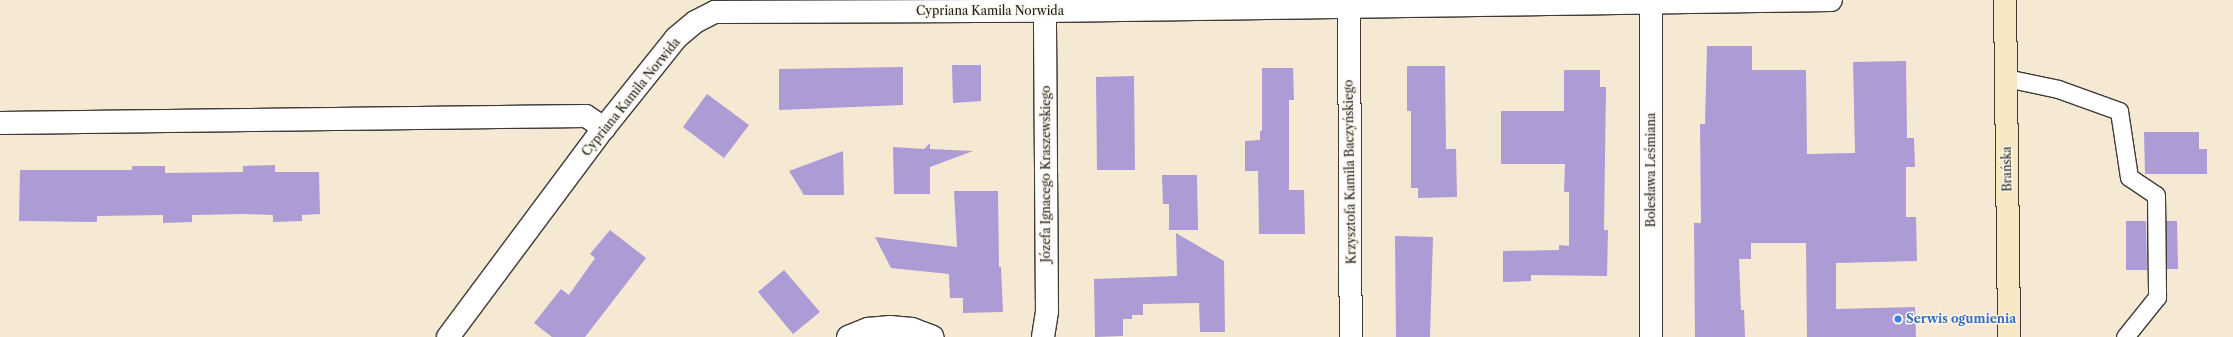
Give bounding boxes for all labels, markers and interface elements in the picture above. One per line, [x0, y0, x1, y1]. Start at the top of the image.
street label: Cypriana Kamila Norwida [916, 4, 1064, 18]
street label: Cypriana Kamila Norwida [579, 35, 683, 159]
street label: Krzysztofa Kamila Baczyńskiego [1341, 79, 1359, 265]
street label: Józefa Ignacego Kraszewskiego [1039, 85, 1053, 263]
street label: Bolesława Leśmiana [1644, 113, 1658, 227]
street label: Brańska [1999, 146, 2015, 192]
place label: Serwis ogumienia [1906, 312, 2016, 326]
marker: Serwis ogumienia [1893, 314, 1903, 324]

